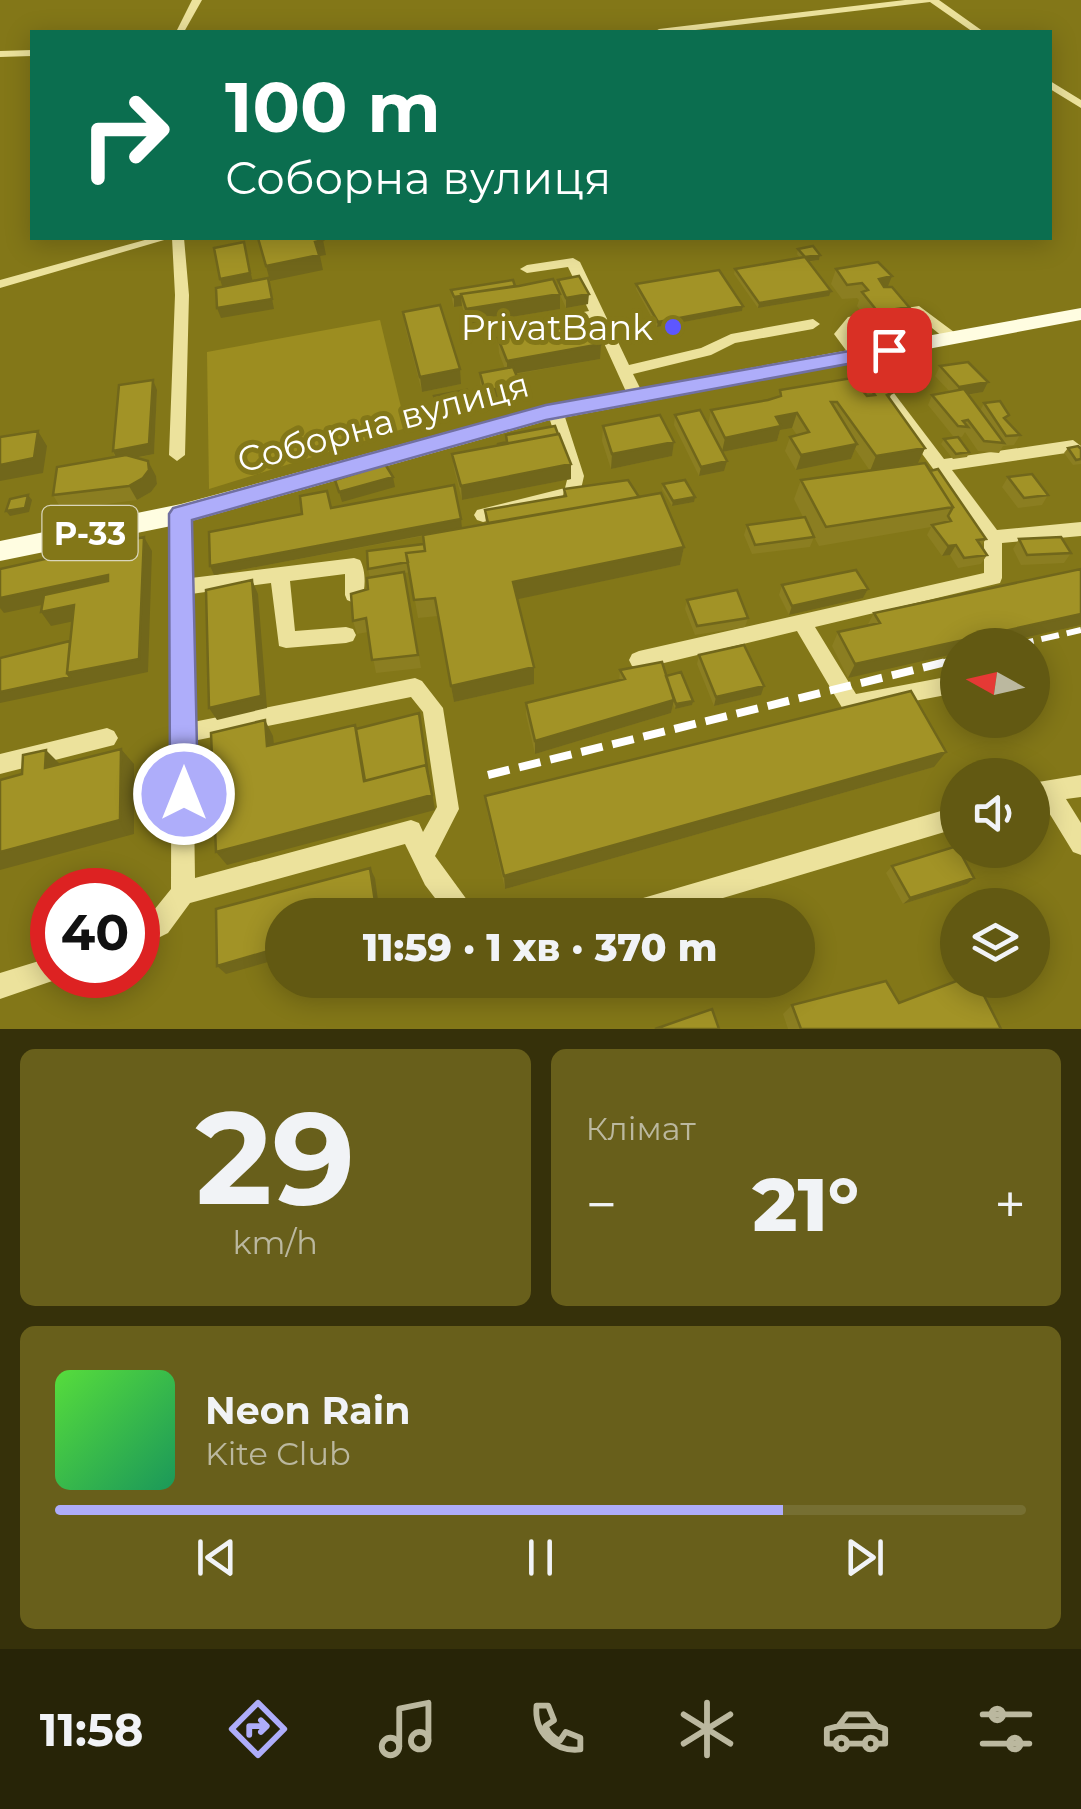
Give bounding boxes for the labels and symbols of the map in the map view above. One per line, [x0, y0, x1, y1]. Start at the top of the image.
place label: PrivatBank [461, 306, 653, 349]
pin [847, 308, 932, 393]
marker: PrivatBank [662, 316, 684, 338]
street label: Соборна вулиця [232, 362, 534, 482]
road number: Р-33 [42, 506, 138, 560]
north arrow [940, 628, 1050, 738]
position arrow [132, 742, 236, 846]
speed limit sign: 40 [30, 868, 160, 998]

